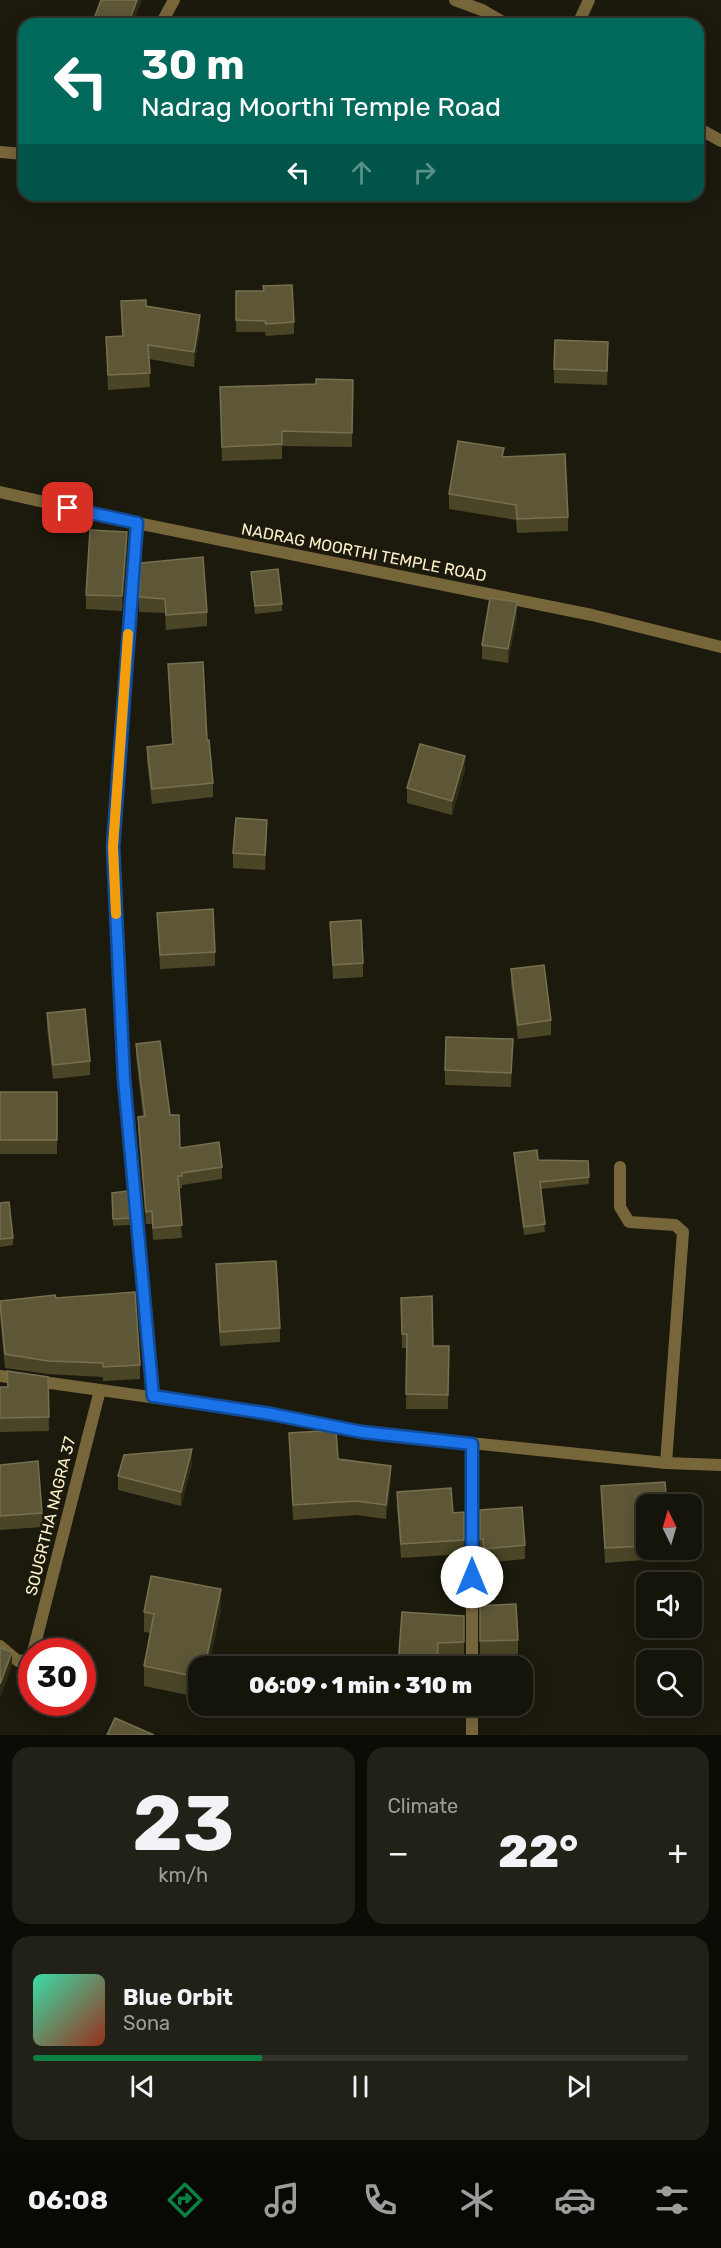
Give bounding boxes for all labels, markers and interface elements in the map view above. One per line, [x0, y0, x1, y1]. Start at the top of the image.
text: 30 m [141, 40, 245, 90]
icon: left [42, 42, 120, 120]
text: Nadrag Moorthi Temple Road [141, 91, 501, 123]
icon: left [282, 156, 315, 189]
icon: ahead [345, 156, 378, 189]
icon: right [408, 156, 441, 189]
pin [42, 482, 93, 533]
icon: arrive [51, 491, 84, 524]
street label: NADRAG MOORTHI TEMPLE ROAD [240, 519, 488, 586]
street label: SOUGRTHA NAGRA 37 [22, 1435, 79, 1598]
north arrow [636, 1494, 702, 1560]
map controls [636, 1494, 702, 1716]
position arrow [440, 1545, 504, 1609]
button: sound [636, 1572, 702, 1638]
speed limit sign: 30 [18, 1638, 96, 1716]
button: search [636, 1650, 702, 1716]
text: 06:09 · 1 min · 310 m [249, 1672, 472, 1699]
text: 23 [132, 1777, 234, 1870]
text: Climate [388, 1794, 458, 1818]
text: 22° [498, 1825, 578, 1878]
text: − [388, 1833, 409, 1872]
text: + [667, 1833, 688, 1872]
text: km/h [158, 1863, 208, 1887]
text: Blue Orbit [123, 1984, 233, 2011]
text: Sona [123, 2011, 170, 2035]
icon: previous [126, 2070, 159, 2103]
icon: pause [344, 2070, 377, 2103]
icon: next [562, 2070, 595, 2103]
icon: directions [164, 2179, 206, 2221]
icon: music [261, 2179, 303, 2221]
icon: phone [359, 2179, 401, 2221]
icon: climate [456, 2179, 498, 2221]
icon: car [554, 2179, 596, 2221]
icon: filters [651, 2179, 693, 2221]
text: 06:08 [28, 2184, 108, 2216]

